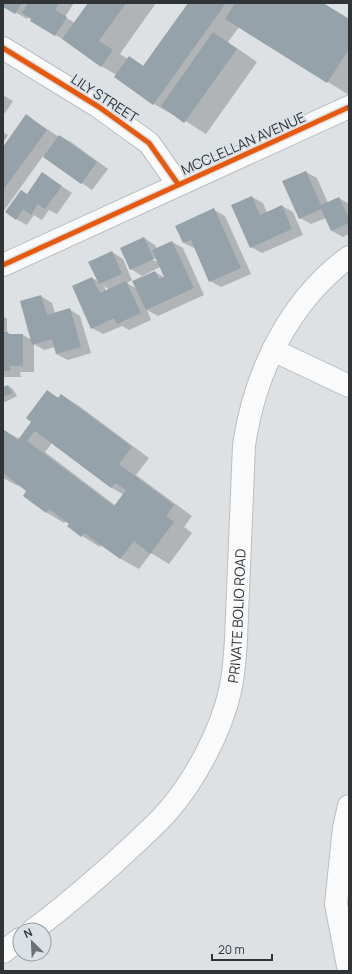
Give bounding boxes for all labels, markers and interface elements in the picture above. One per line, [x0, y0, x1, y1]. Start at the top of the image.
street label: LILY STREET [68, 69, 143, 127]
street label: MCCLELLAN AVENUE [178, 107, 308, 179]
street label: PRIVATE BOLIO ROAD [222, 548, 249, 684]
north arrow [12, 922, 52, 962]
text: N [21, 924, 34, 941]
scale bar [212, 936, 272, 962]
text: 20 m [218, 941, 245, 958]

